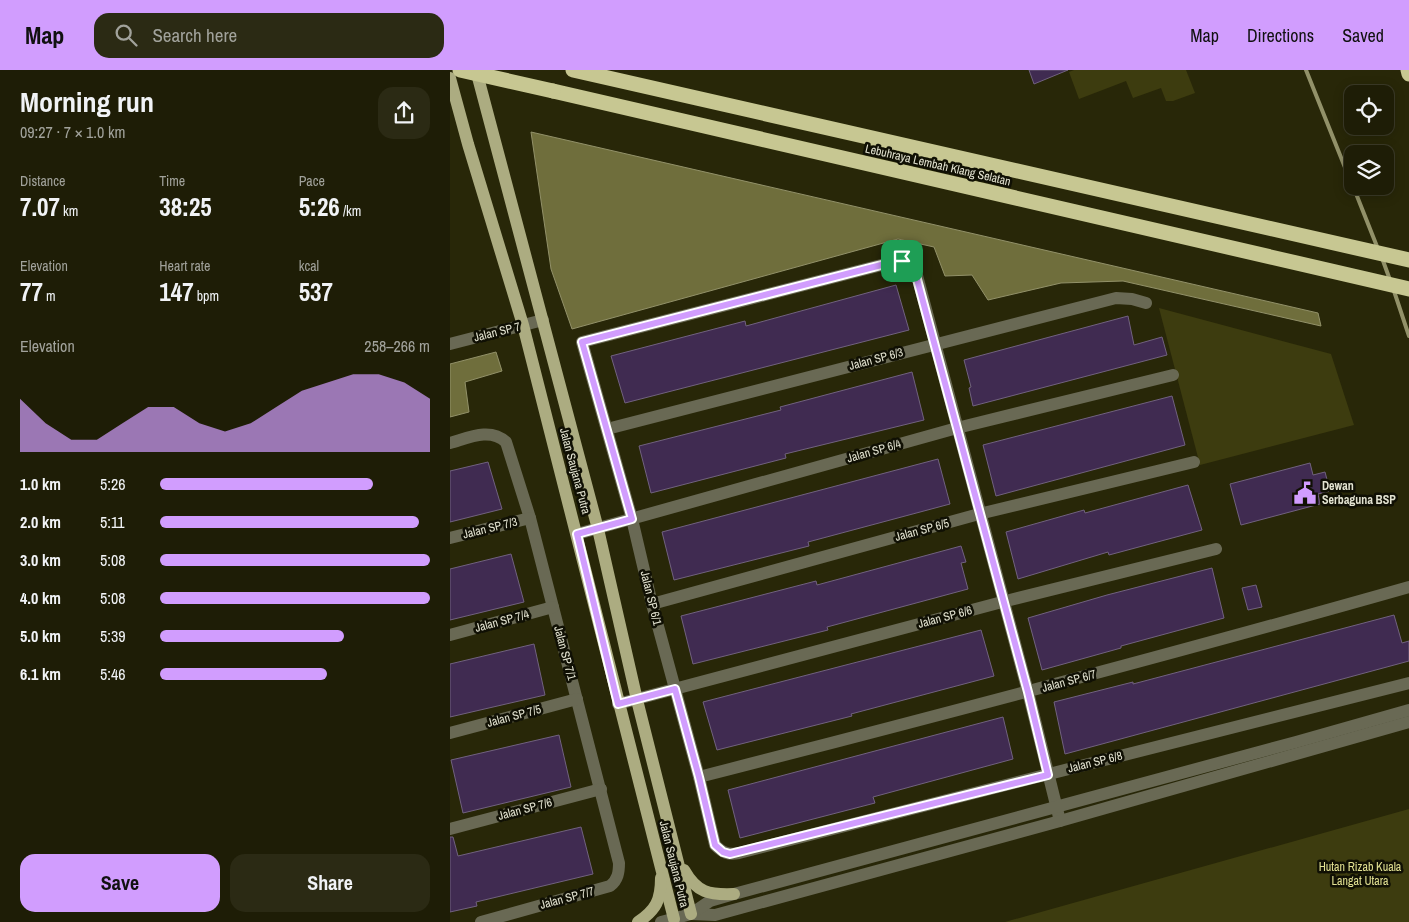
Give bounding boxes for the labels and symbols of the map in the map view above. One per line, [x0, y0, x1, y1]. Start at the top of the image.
street label: Lebuhraya Lembah Klang Selatan [864, 140, 1012, 190]
pin [881, 240, 923, 282]
street label: Jalan SP 7 [472, 318, 522, 346]
street label: Jalan SP 6/3 [847, 344, 905, 374]
street label: Jalan Saujana Putra [556, 426, 594, 516]
street label: Jalan SP 6/4 [845, 435, 903, 466]
place label: Dewan Serbaguna BSP [1322, 478, 1396, 508]
public building icon: Dewan Serbaguna BSP [1292, 480, 1318, 506]
street label: Jalan SP 7/3 [461, 514, 519, 542]
street label: Jalan SP 6/5 [893, 515, 951, 545]
street label: Jalan SP 6/1 [637, 569, 666, 627]
street label: Jalan SP 6/6 [916, 602, 974, 632]
street label: Jalan SP 7/4 [473, 606, 531, 636]
street label: Jalan SP 7/1 [550, 624, 580, 682]
street label: Jalan SP 6/7 [1040, 666, 1098, 696]
street label: Jalan SP 7/5 [485, 701, 543, 731]
street label: Jalan SP 6/8 [1066, 748, 1124, 776]
street label: Jalan SP 7/6 [496, 794, 554, 824]
street label: Jalan Saujana Putra [656, 819, 693, 909]
park label: Hutan Rizab Kuala Langat Utara [1319, 859, 1402, 889]
street label: Jalan SP 7/7 [538, 883, 596, 913]

